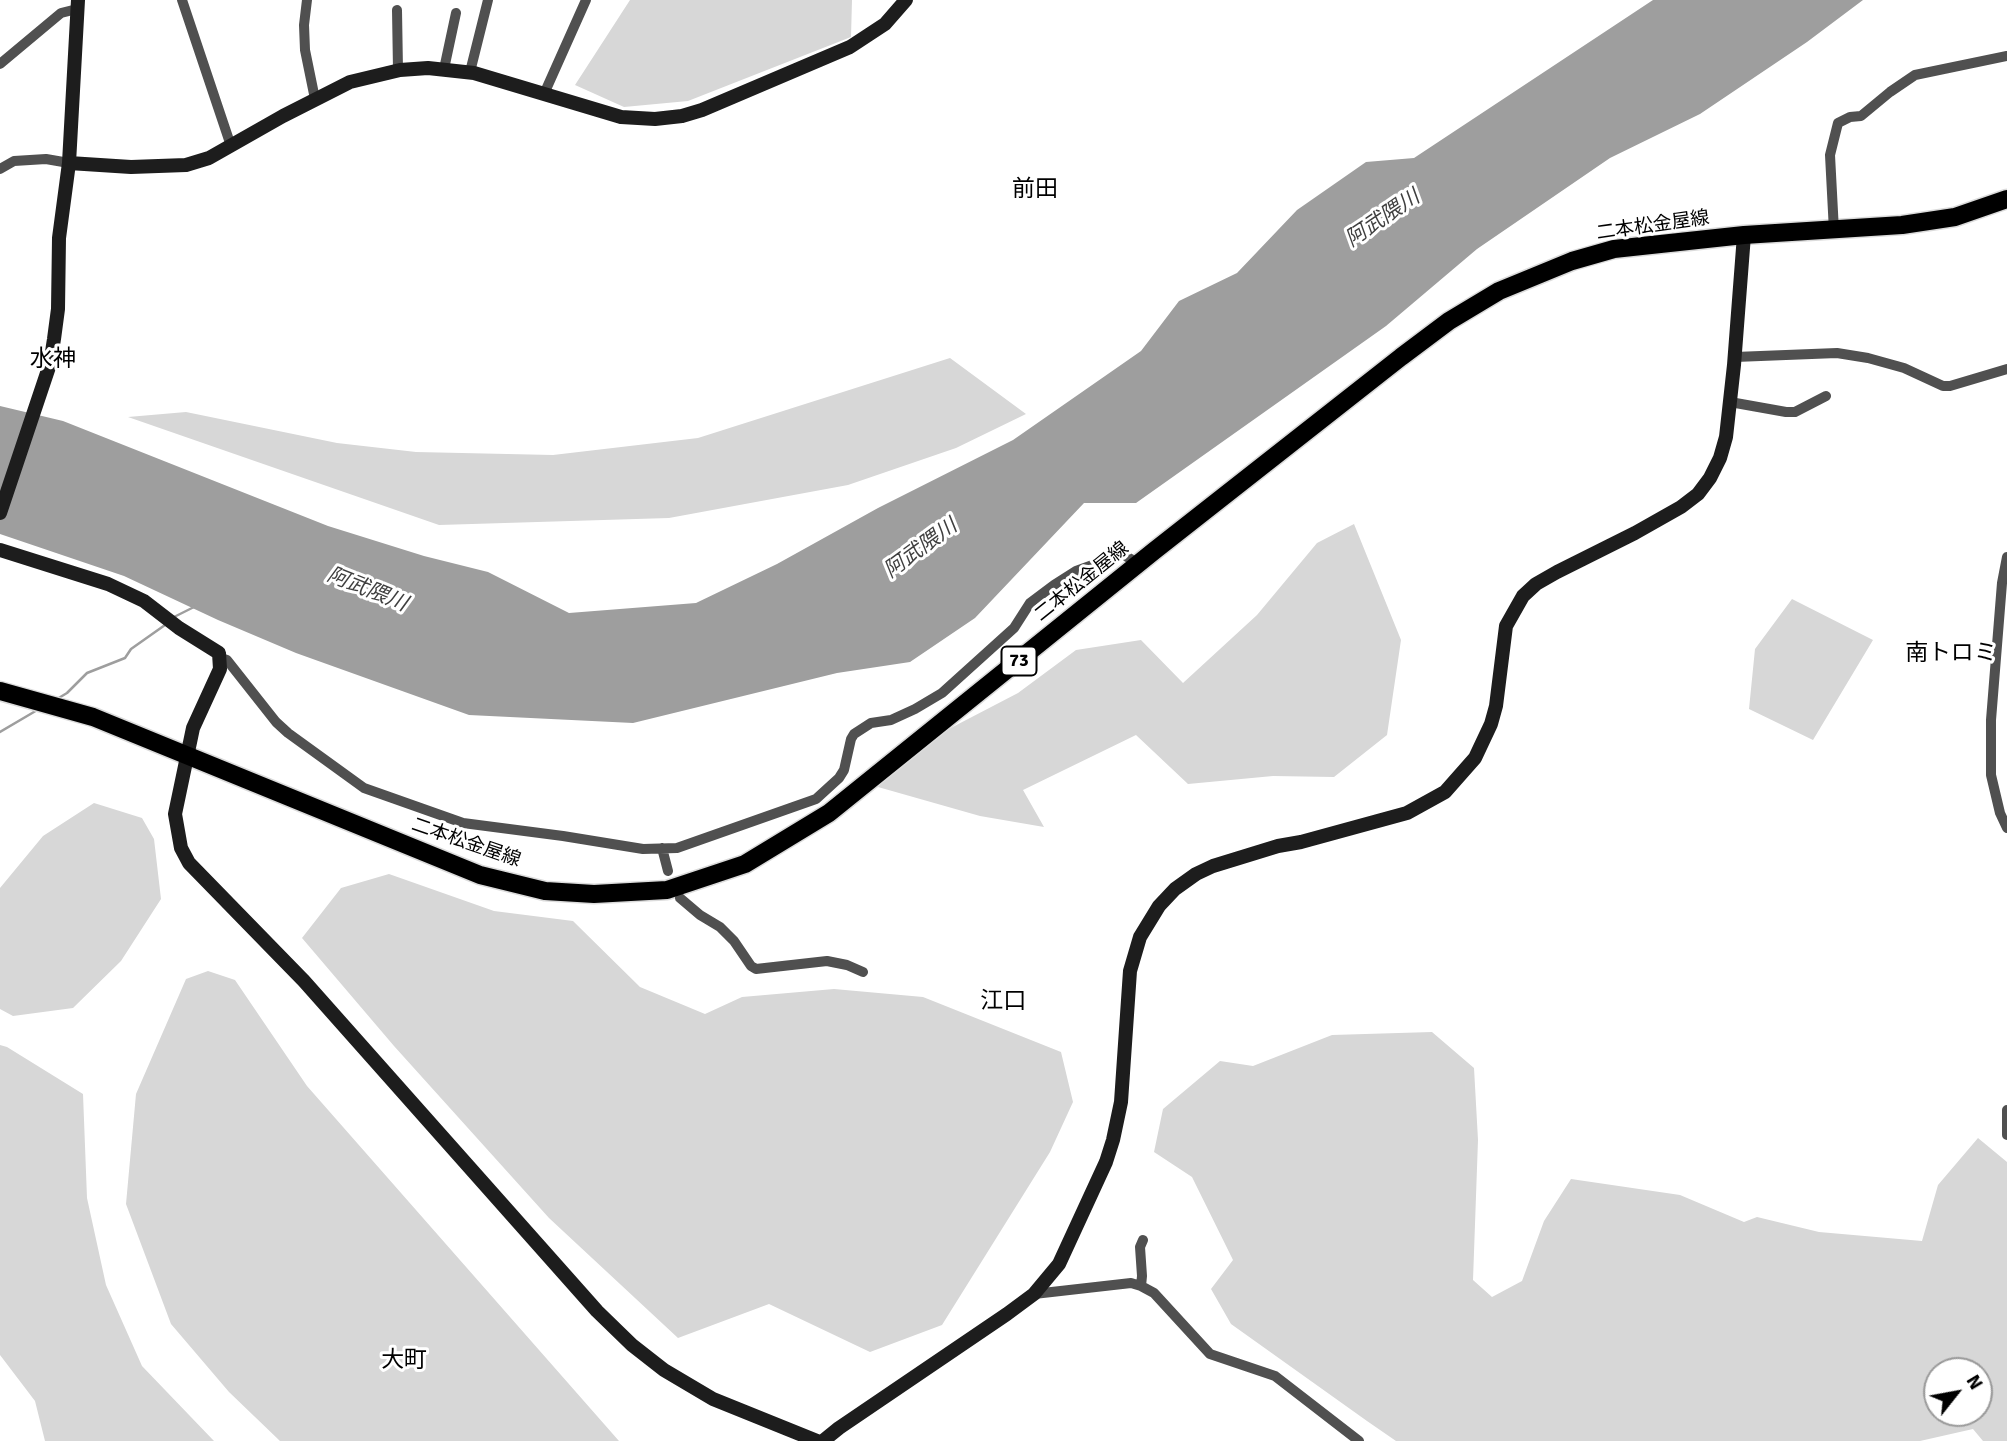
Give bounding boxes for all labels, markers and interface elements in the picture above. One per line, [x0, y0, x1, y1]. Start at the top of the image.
district label: 前田 [1012, 176, 1058, 204]
water label: 阿武隈川 [1341, 185, 1425, 253]
street label: 二本松金屋線 [1595, 207, 1711, 245]
district label: 水神 [30, 346, 76, 374]
water label: 阿武隈川 [880, 514, 962, 584]
street label: 二本松金屋線 [1031, 537, 1133, 627]
water label: 阿武隈川 [323, 563, 411, 617]
district label: 南トロミ [1905, 640, 1997, 668]
road number: 73 [1002, 646, 1036, 676]
street label: 二本松金屋線 [408, 814, 524, 872]
district label: 江口 [980, 988, 1026, 1016]
district label: 大町 [381, 1347, 427, 1375]
north arrow [1923, 1357, 1993, 1427]
text: N [1961, 1370, 1988, 1394]

